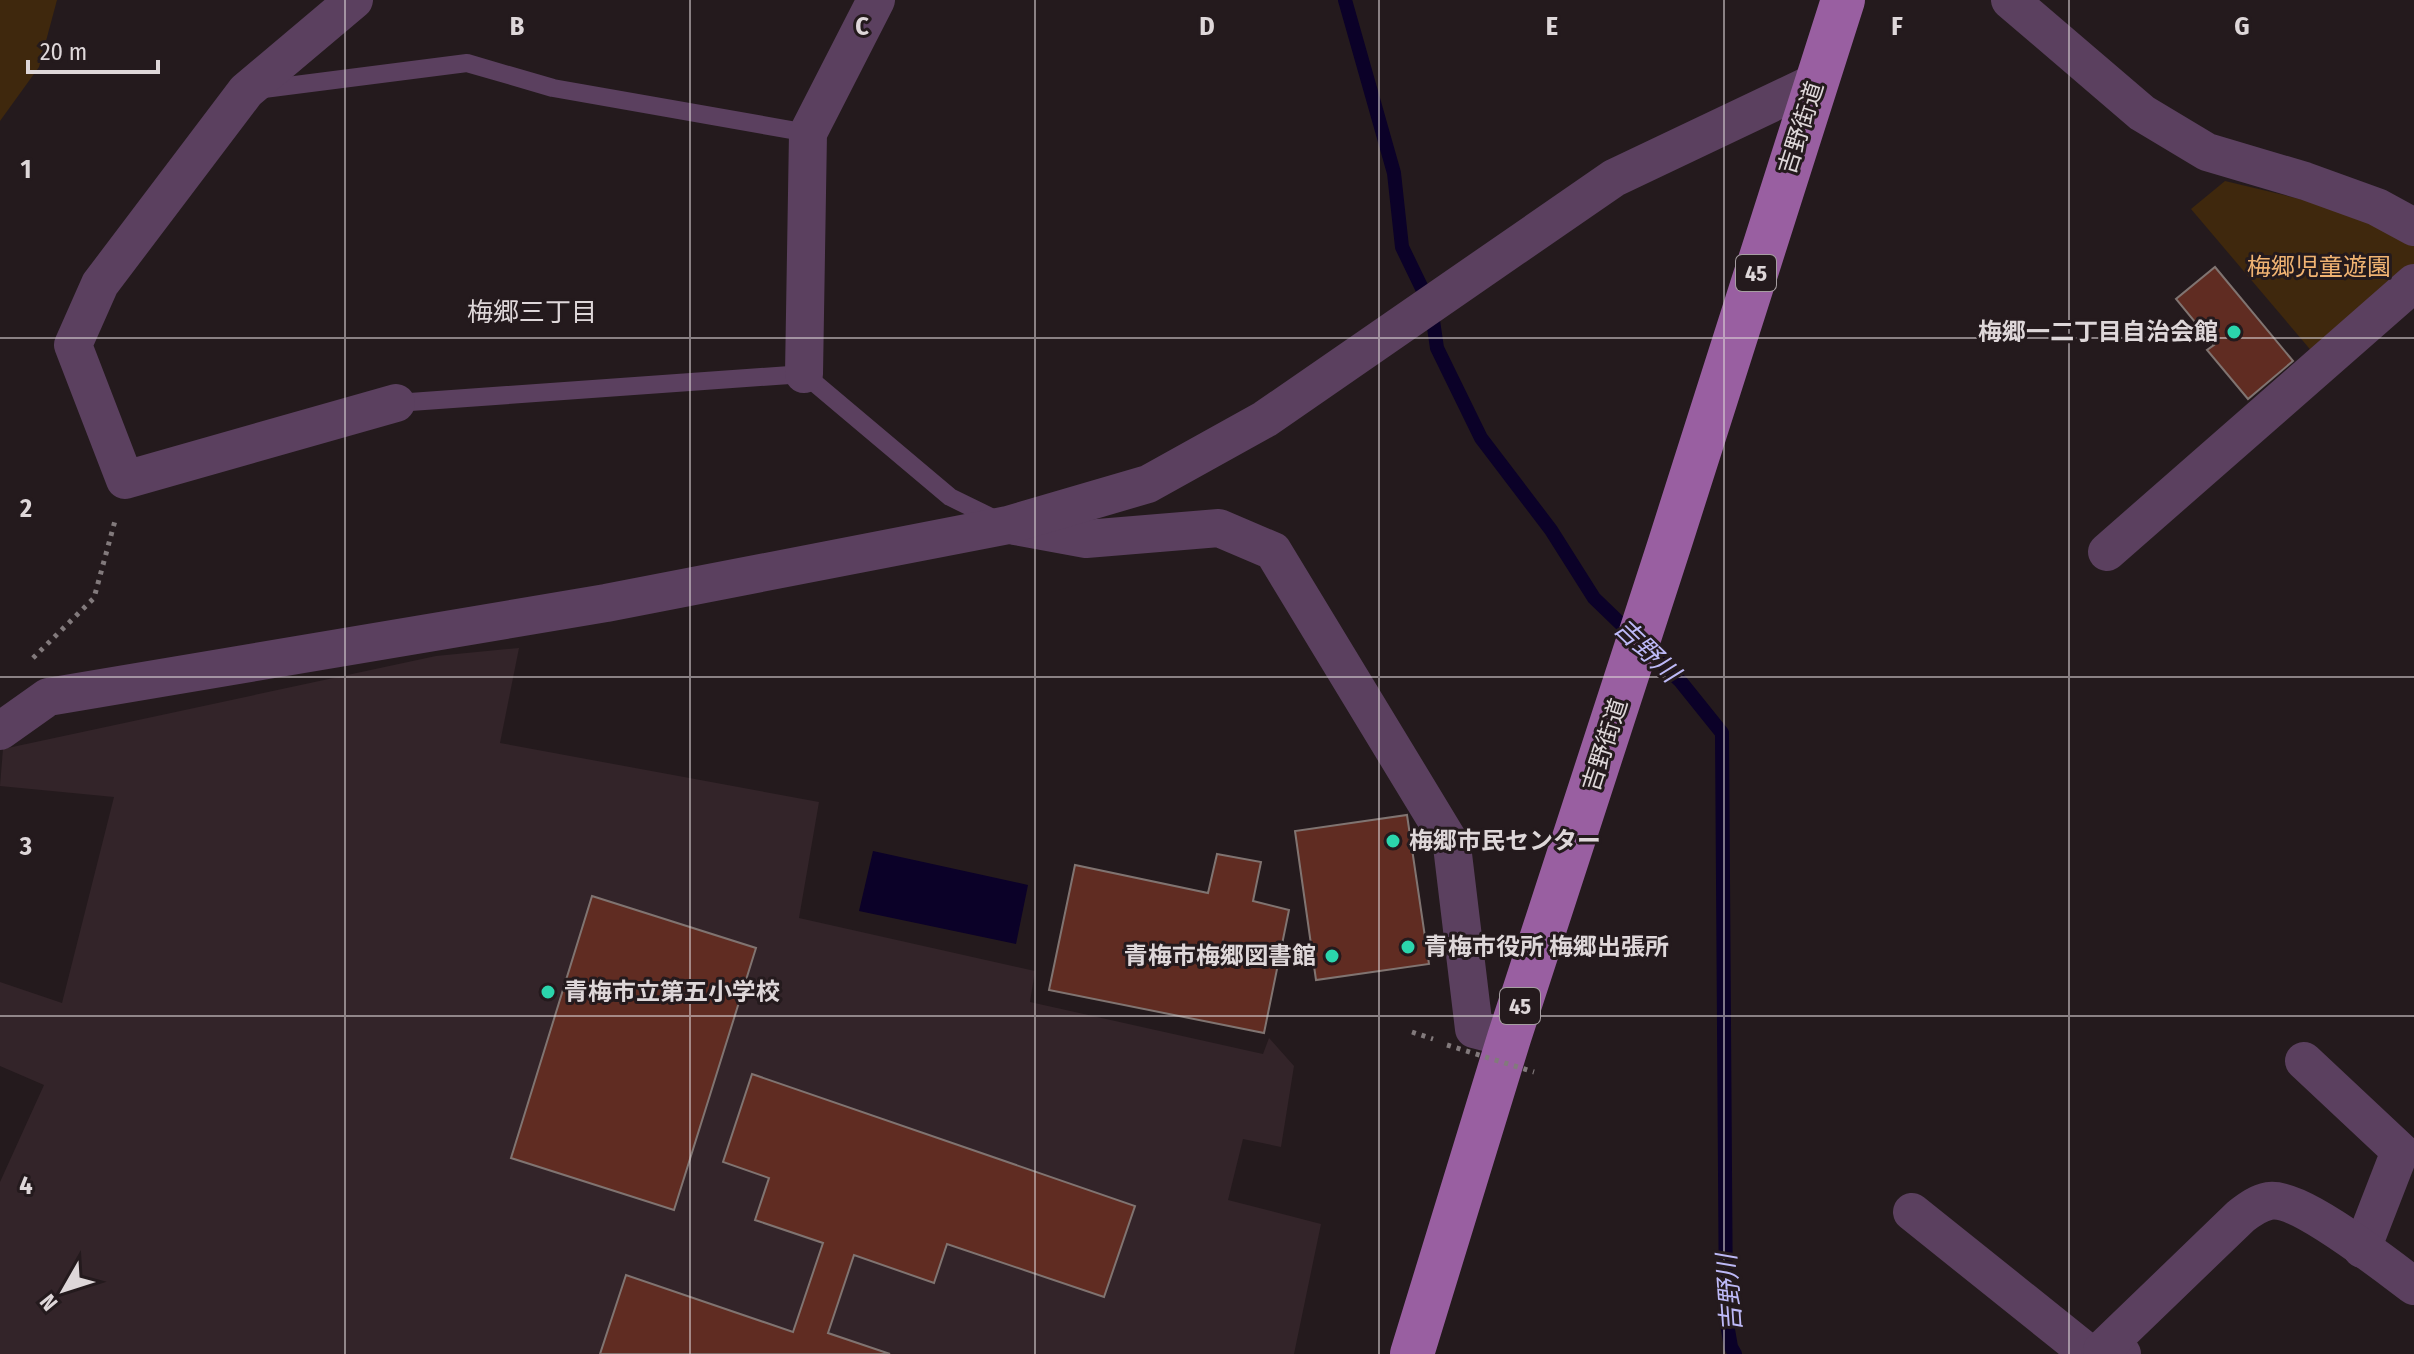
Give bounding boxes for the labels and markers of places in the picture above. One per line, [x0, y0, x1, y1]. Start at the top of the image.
place label: 梅郷一二丁目自治会館 [1978, 318, 2218, 346]
marker: 梅郷一二丁目自治会館 [2225, 323, 2243, 341]
place label: 梅郷市民センター [1409, 827, 1601, 855]
marker: 梅郷市民センター [1384, 832, 1402, 850]
place label: 青梅市役所 梅郷出張所 [1424, 933, 1669, 961]
marker: 青梅市役所 梅郷出張所 [1399, 938, 1417, 956]
place label: 青梅市梅郷図書館 [1124, 942, 1316, 970]
marker: 青梅市梅郷図書館 [1323, 947, 1341, 965]
place label: 青梅市立第五小学校 [564, 978, 780, 1006]
marker: 青梅市立第五小学校 [539, 983, 557, 1001]

